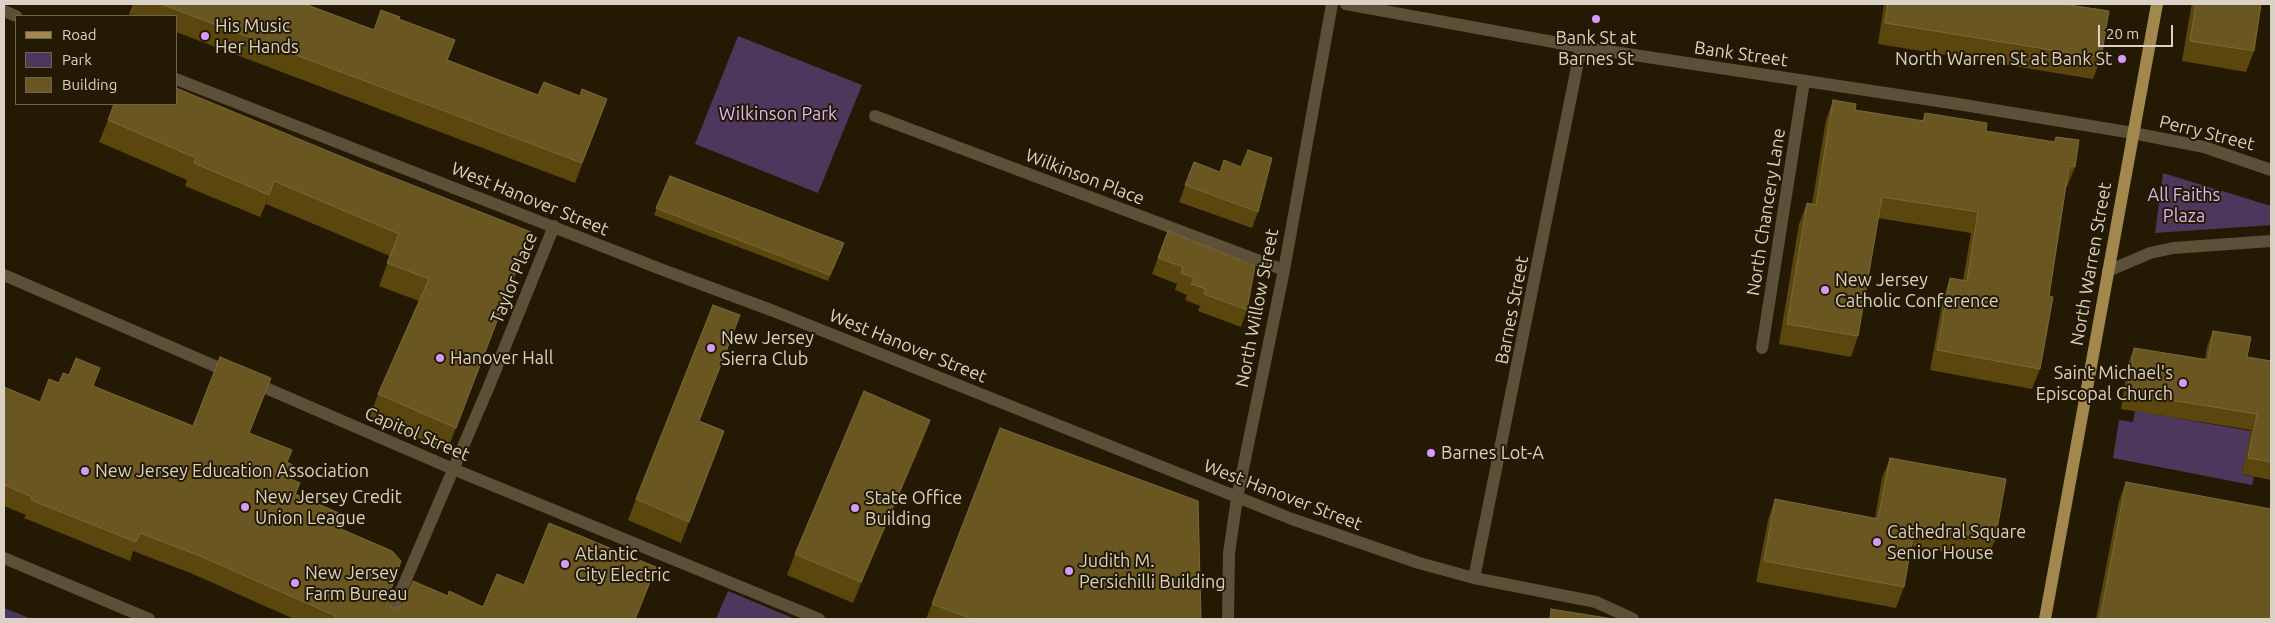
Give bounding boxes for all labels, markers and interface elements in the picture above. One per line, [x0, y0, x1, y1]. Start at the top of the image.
marker: Bank St at Barnes St [1590, 13, 1602, 25]
legend [15, 15, 178, 105]
place label: His Music Her Hands [215, 15, 299, 58]
scale bar [2100, 15, 2175, 47]
text: 20 m [2106, 25, 2139, 42]
text: Road [62, 26, 97, 43]
place label: Bank St at Barnes St [1555, 27, 1637, 70]
marker: His Music Her Hands [199, 30, 211, 42]
street label: Bank Street [1693, 37, 1789, 71]
place label: North Warren St at Bank St [1895, 48, 2112, 70]
text: Park [62, 51, 92, 68]
marker: North Warren St at Bank St [2116, 53, 2128, 65]
text: Building [62, 76, 117, 93]
park label: Wilkinson Park [719, 103, 837, 125]
street label: Perry Street [2157, 111, 2257, 155]
street label: North Chancery Lane [1742, 127, 1790, 297]
street label: Wilkinson Place [1022, 144, 1148, 210]
street label: West Hanover Street [448, 158, 612, 240]
street label: North Warren Street [2066, 181, 2116, 347]
park label: All Faiths Plaza [2148, 184, 2220, 226]
street label: North Willow Street [1231, 227, 1283, 389]
street label: Taylor Place [486, 229, 542, 327]
street label: Barnes Street [1491, 254, 1533, 366]
place label: New Jersey Catholic Conference [1835, 269, 1999, 312]
marker: New Jersey Catholic Conference [1819, 284, 1831, 296]
street label: West Hanover Street [826, 305, 990, 387]
place label: New Jersey Sierra Club [721, 327, 814, 369]
marker: New Jersey Sierra Club [705, 342, 717, 354]
place label: Hanover Hall [450, 347, 553, 369]
marker: Hanover Hall [434, 352, 446, 364]
place label: Saint Michael's Episcopal Church [2036, 362, 2173, 404]
marker: Saint Michael's Episcopal Church [2177, 377, 2189, 389]
street label: Capitol Street [361, 402, 473, 466]
place label: Barnes Lot-A [1441, 442, 1544, 464]
marker: Barnes Lot-A [1425, 447, 1437, 459]
street label: West Hanover Street [1201, 455, 1365, 535]
place label: New Jersey Education Association [95, 460, 369, 482]
marker: New Jersey Education Association [79, 465, 91, 477]
place label: New Jersey Credit Union League [255, 486, 402, 528]
place label: State Office Building [865, 487, 962, 530]
marker: New Jersey Credit Union League [239, 501, 251, 513]
marker: State Office Building [849, 502, 861, 514]
place label: Cathedral Square Senior House [1887, 521, 2026, 564]
marker: Cathedral Square Senior House [1871, 536, 1883, 548]
place label: Atlantic City Electric [575, 543, 670, 586]
place label: Judith M. Persichilli Building [1079, 550, 1226, 592]
marker: Atlantic City Electric [559, 558, 571, 570]
place label: New Jersey Farm Bureau [305, 562, 407, 604]
marker: Judith M. Persichilli Building [1063, 565, 1075, 577]
marker: New Jersey Farm Bureau [289, 577, 301, 589]

